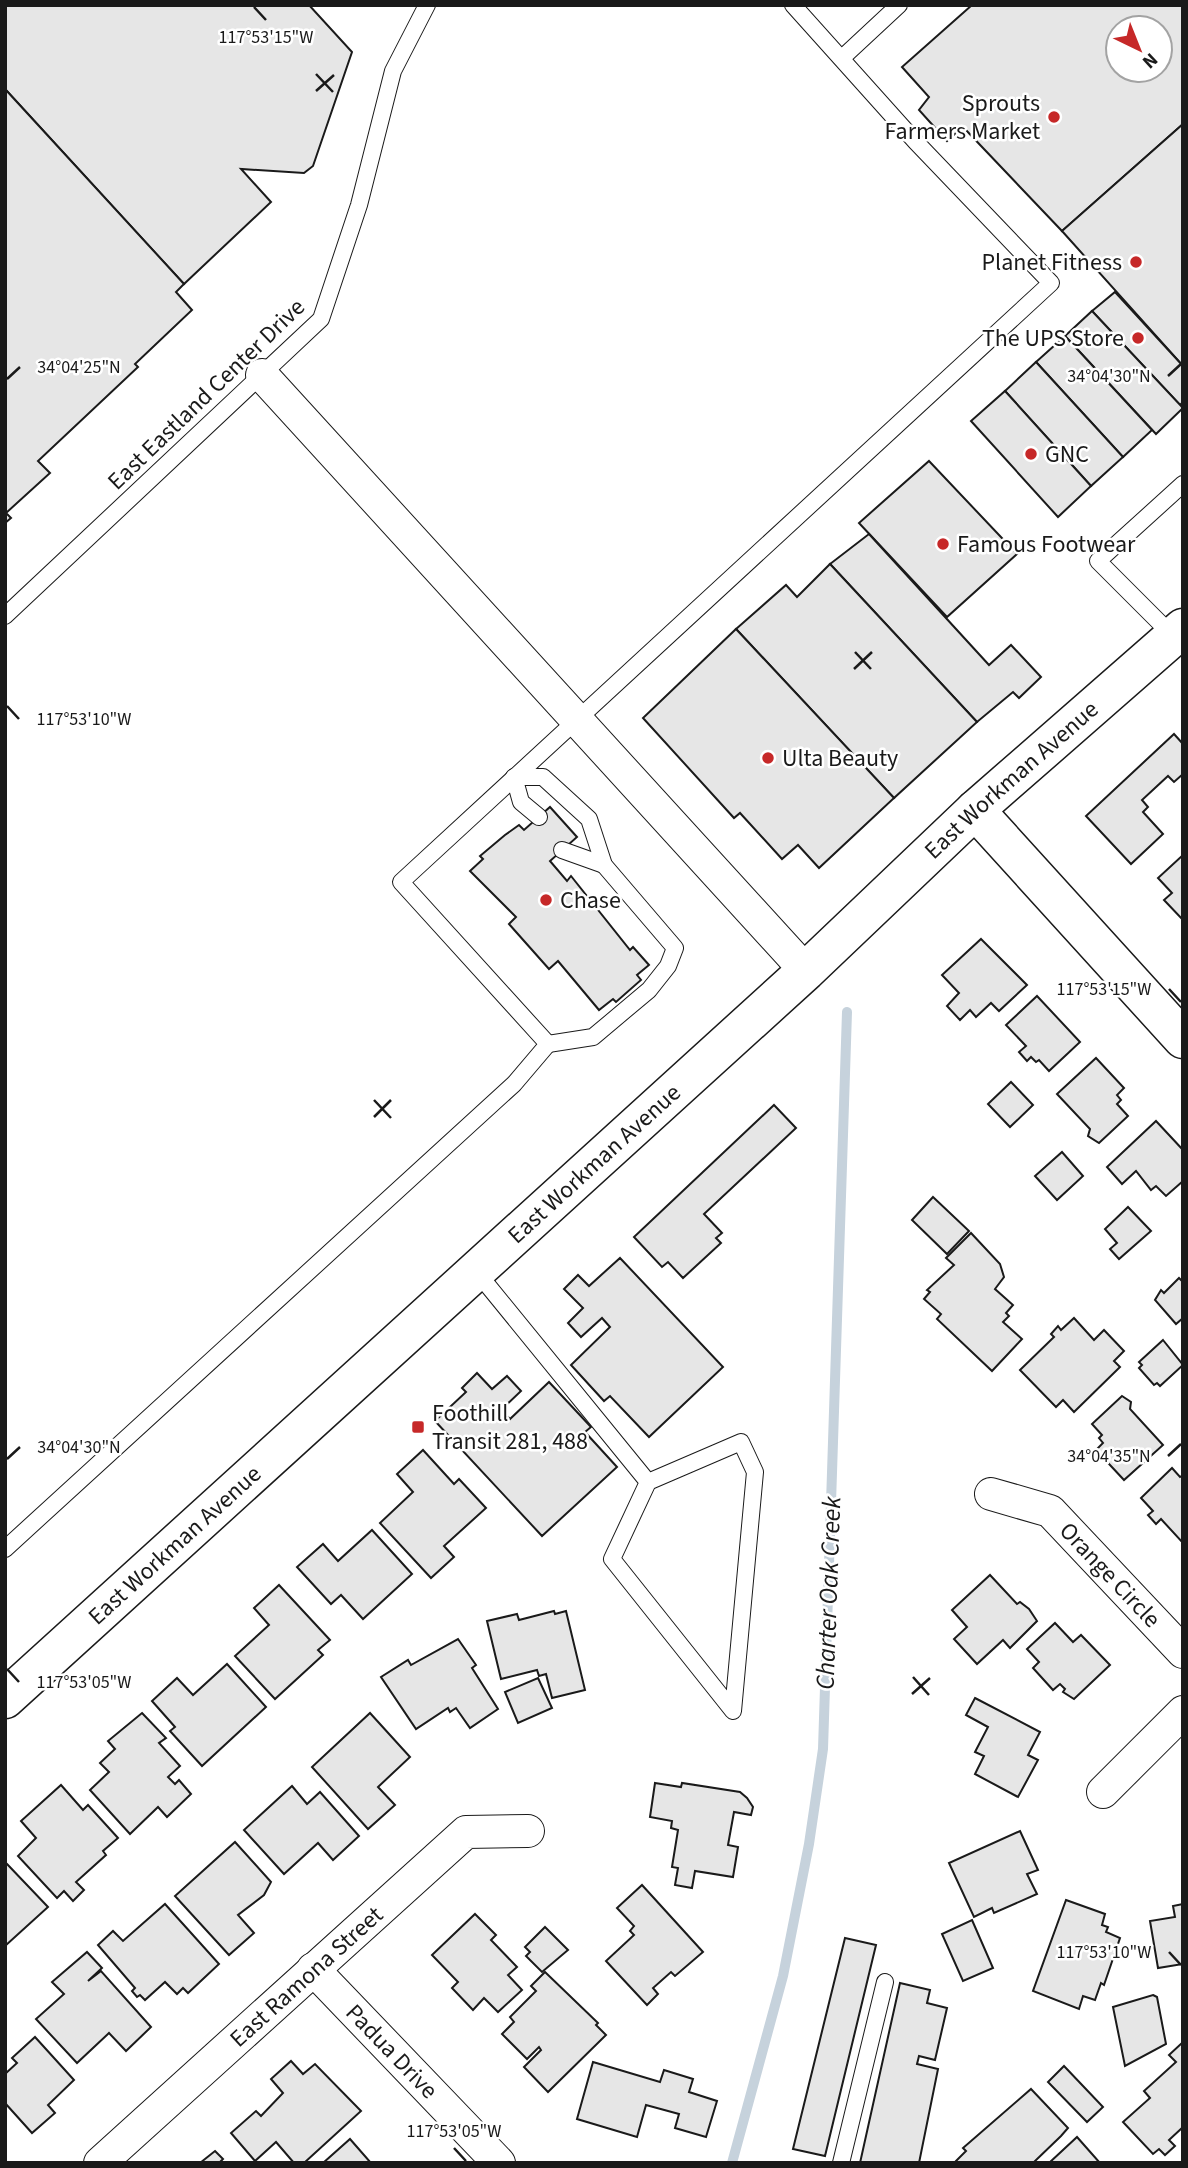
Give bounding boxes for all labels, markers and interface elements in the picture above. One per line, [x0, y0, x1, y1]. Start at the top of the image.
north arrow [1104, 14, 1174, 84]
text: 117°53'15"W [219, 25, 313, 50]
text: N [1136, 46, 1163, 75]
place label: Sprouts Farmers Market [885, 86, 1040, 149]
marker: Sprouts Farmers Market [1046, 109, 1062, 125]
place label: Planet Fitness [981, 245, 1122, 280]
marker: Planet Fitness [1128, 254, 1144, 270]
street label: East Eastland Center Drive [100, 291, 313, 498]
place label: The UPS Store [982, 321, 1124, 356]
marker: The UPS Store [1130, 330, 1146, 346]
text: 34°04'25"N [37, 355, 121, 380]
text: 34°04'30"N [1067, 364, 1151, 389]
place label: GNC [1045, 437, 1089, 472]
marker: GNC [1023, 446, 1039, 462]
place label: Famous Footwear [957, 527, 1136, 562]
marker: Famous Footwear [935, 536, 951, 552]
street label: East Workman Avenue [917, 693, 1106, 868]
text: 117°53'10"W [37, 707, 131, 732]
place label: Ulta Beauty [782, 741, 898, 776]
marker: Ulta Beauty [760, 750, 776, 766]
place label: Chase [560, 883, 621, 918]
marker: Chase [538, 892, 554, 908]
text: 117°53'15"W [1057, 977, 1151, 1002]
street label: East Workman Avenue [500, 1076, 689, 1252]
place label: Foothill Transit 281, 488 [432, 1396, 588, 1459]
marker: Foothill Transit 281, 488 [410, 1419, 426, 1435]
text: 34°04'30"N [37, 1435, 121, 1460]
text: 34°04'35"N [1067, 1444, 1151, 1469]
street label: East Workman Avenue [80, 1457, 269, 1633]
water label: Charter Oak Creek [807, 1495, 850, 1690]
street label: Orange Circle [1051, 1514, 1169, 1636]
text: 117°53'05"W [37, 1670, 131, 1695]
street label: East Ramona Street [222, 1898, 391, 2056]
text: 117°53'10"W [1057, 1940, 1151, 1965]
street label: Padua Drive [337, 1996, 446, 2107]
text: 117°53'05"W [407, 2119, 501, 2144]

